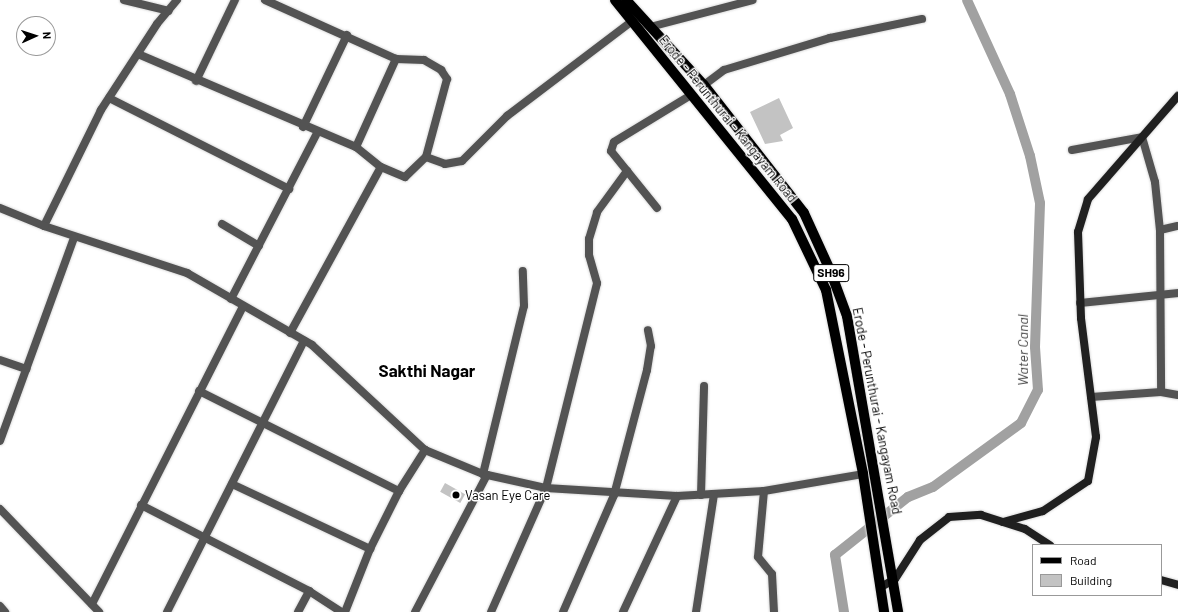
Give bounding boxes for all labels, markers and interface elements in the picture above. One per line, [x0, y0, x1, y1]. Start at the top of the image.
north arrow [16, 16, 56, 56]
text: N [41, 31, 54, 39]
street label: Erode - Perunthurai - Kangayam Road [656, 32, 800, 206]
road number: SH96 [813, 263, 849, 283]
street label: Erode - Perunthurai - Kangayam Road [849, 306, 905, 516]
water label: Water Canal [1015, 314, 1031, 386]
district label: Sakthi Nagar [379, 361, 475, 381]
place label: Vasan Eye Care [465, 487, 550, 503]
marker: Vasan Eye Care [450, 489, 462, 501]
legend [1032, 544, 1162, 596]
text: Road [1070, 553, 1097, 567]
text: Building [1070, 573, 1112, 587]

